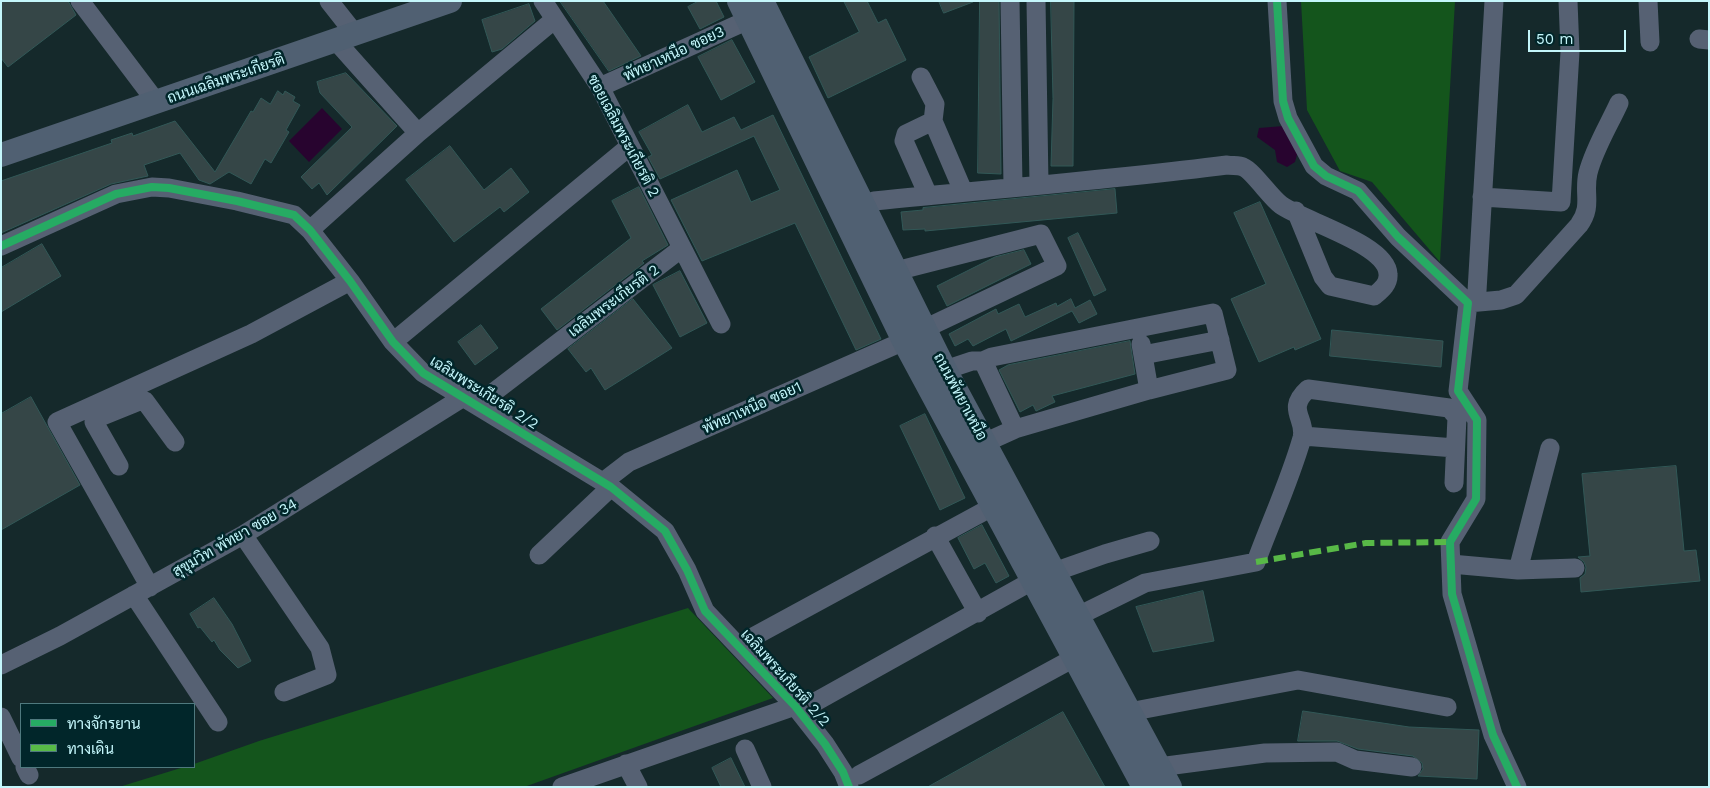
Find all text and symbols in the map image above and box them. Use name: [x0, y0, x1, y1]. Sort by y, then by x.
scale bar: [1530, 20, 1628, 52]
street label: พัทยาเหนือ ซอย3: [621, 23, 727, 85]
text: 50 m: [1536, 30, 1573, 48]
street label: ถนนเฉลิมพระเกียรติ: [165, 50, 287, 108]
street label: ซอยเฉลิมพระเกียรติ 2: [583, 72, 663, 200]
street label: เฉลิมพระเกียรติ 2: [565, 261, 663, 341]
street label: ถนนพัทยาเหนือ: [929, 350, 991, 444]
street label: เฉลิมพระเกียรติ 2/2: [426, 352, 542, 434]
street label: พัทยาเหนือ ซอย1: [700, 378, 804, 438]
street label: สุขุมวิท พัทยา ซอย 34: [170, 495, 300, 581]
street label: เฉลิมพระเกียรติ 2/2: [737, 626, 833, 730]
legend: [20, 703, 195, 768]
text: ทางจักรยาน: [67, 715, 141, 733]
text: ทางเดิน: [67, 740, 114, 758]

